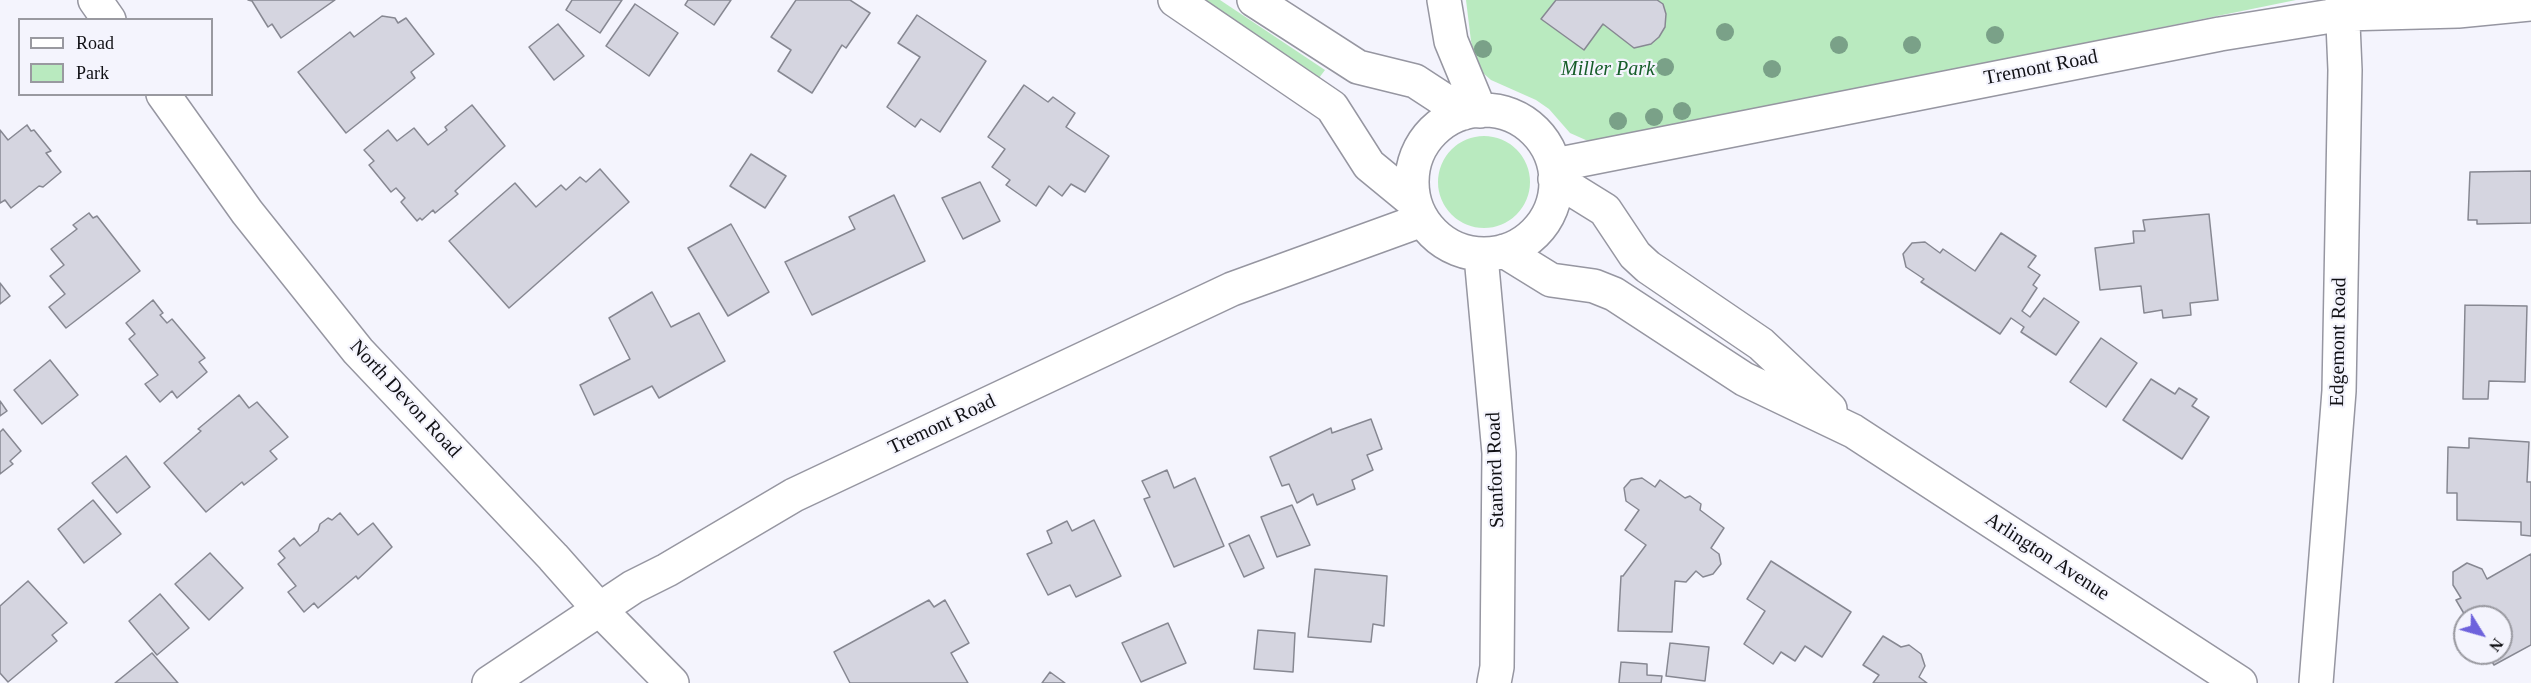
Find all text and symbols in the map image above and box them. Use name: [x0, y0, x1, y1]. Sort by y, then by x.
legend: [18, 18, 213, 96]
text: Road: [76, 33, 114, 53]
street label: Tremont Road: [1982, 45, 2100, 91]
park label: Miller Park: [1561, 58, 1655, 82]
text: Park: [76, 63, 109, 83]
street label: Edgemont Road: [2326, 277, 2352, 407]
street label: North Devon Road: [344, 335, 466, 463]
street label: Tremont Road: [885, 390, 999, 460]
street label: Stanford Road: [1482, 412, 1510, 528]
street label: Arlington Avenue: [1980, 508, 2114, 606]
north arrow: [2453, 605, 2513, 665]
text: N: [2486, 635, 2506, 655]

